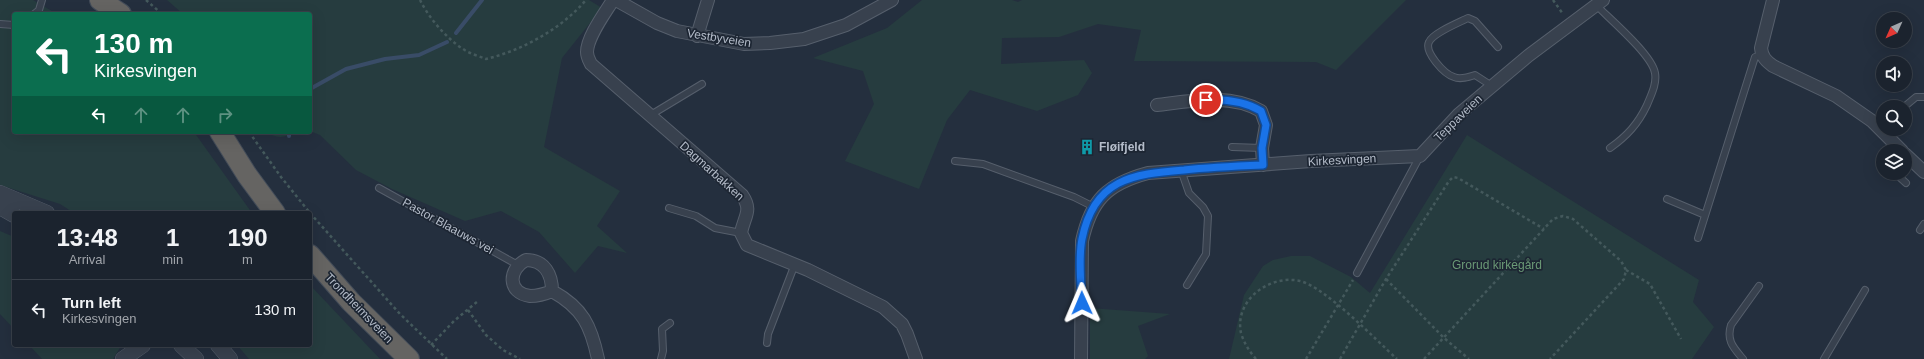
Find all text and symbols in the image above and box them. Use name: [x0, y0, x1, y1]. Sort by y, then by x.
north arrow: [1876, 12, 1912, 48]
map controls: [1876, 12, 1912, 180]
street label: Vestbyveien: [686, 26, 752, 50]
icon: left: [28, 28, 80, 80]
text: 130 m: [94, 28, 173, 59]
button: sound: [1876, 56, 1912, 92]
text: Kirkesvingen: [94, 61, 197, 81]
pin: [1189, 83, 1223, 117]
icon: arrive: [1195, 89, 1217, 111]
street label: Teppaveien: [1431, 92, 1485, 144]
button: search: [1876, 100, 1912, 136]
icon: left: [88, 104, 110, 126]
icon: ahead: [130, 104, 152, 126]
icon: ahead: [172, 104, 194, 126]
icon: right: [214, 104, 236, 126]
building icon: Fløifjeld: [1078, 138, 1096, 156]
street label: Dagmarbakken: [677, 139, 747, 203]
place label: Fløifjeld: [1099, 140, 1145, 154]
button: layers: [1876, 144, 1912, 180]
street label: Kirkesvingen: [1307, 151, 1377, 169]
street label: Pastor Blaauws vei: [400, 195, 496, 257]
text: 13:48: [56, 224, 118, 251]
text: 1: [166, 224, 179, 251]
text: 190: [228, 224, 268, 251]
text: Arrival: [69, 252, 106, 267]
text: min: [162, 252, 183, 267]
text: m: [242, 252, 253, 267]
park label: Grorud kirkegård: [1452, 258, 1542, 272]
street label: Trondheimsveien: [322, 270, 396, 346]
position arrow: [1061, 282, 1103, 324]
text: Turn left: [62, 294, 121, 311]
icon: left: [28, 299, 50, 321]
text: 130 m: [254, 301, 296, 318]
text: Kirkesvingen: [62, 311, 136, 326]

